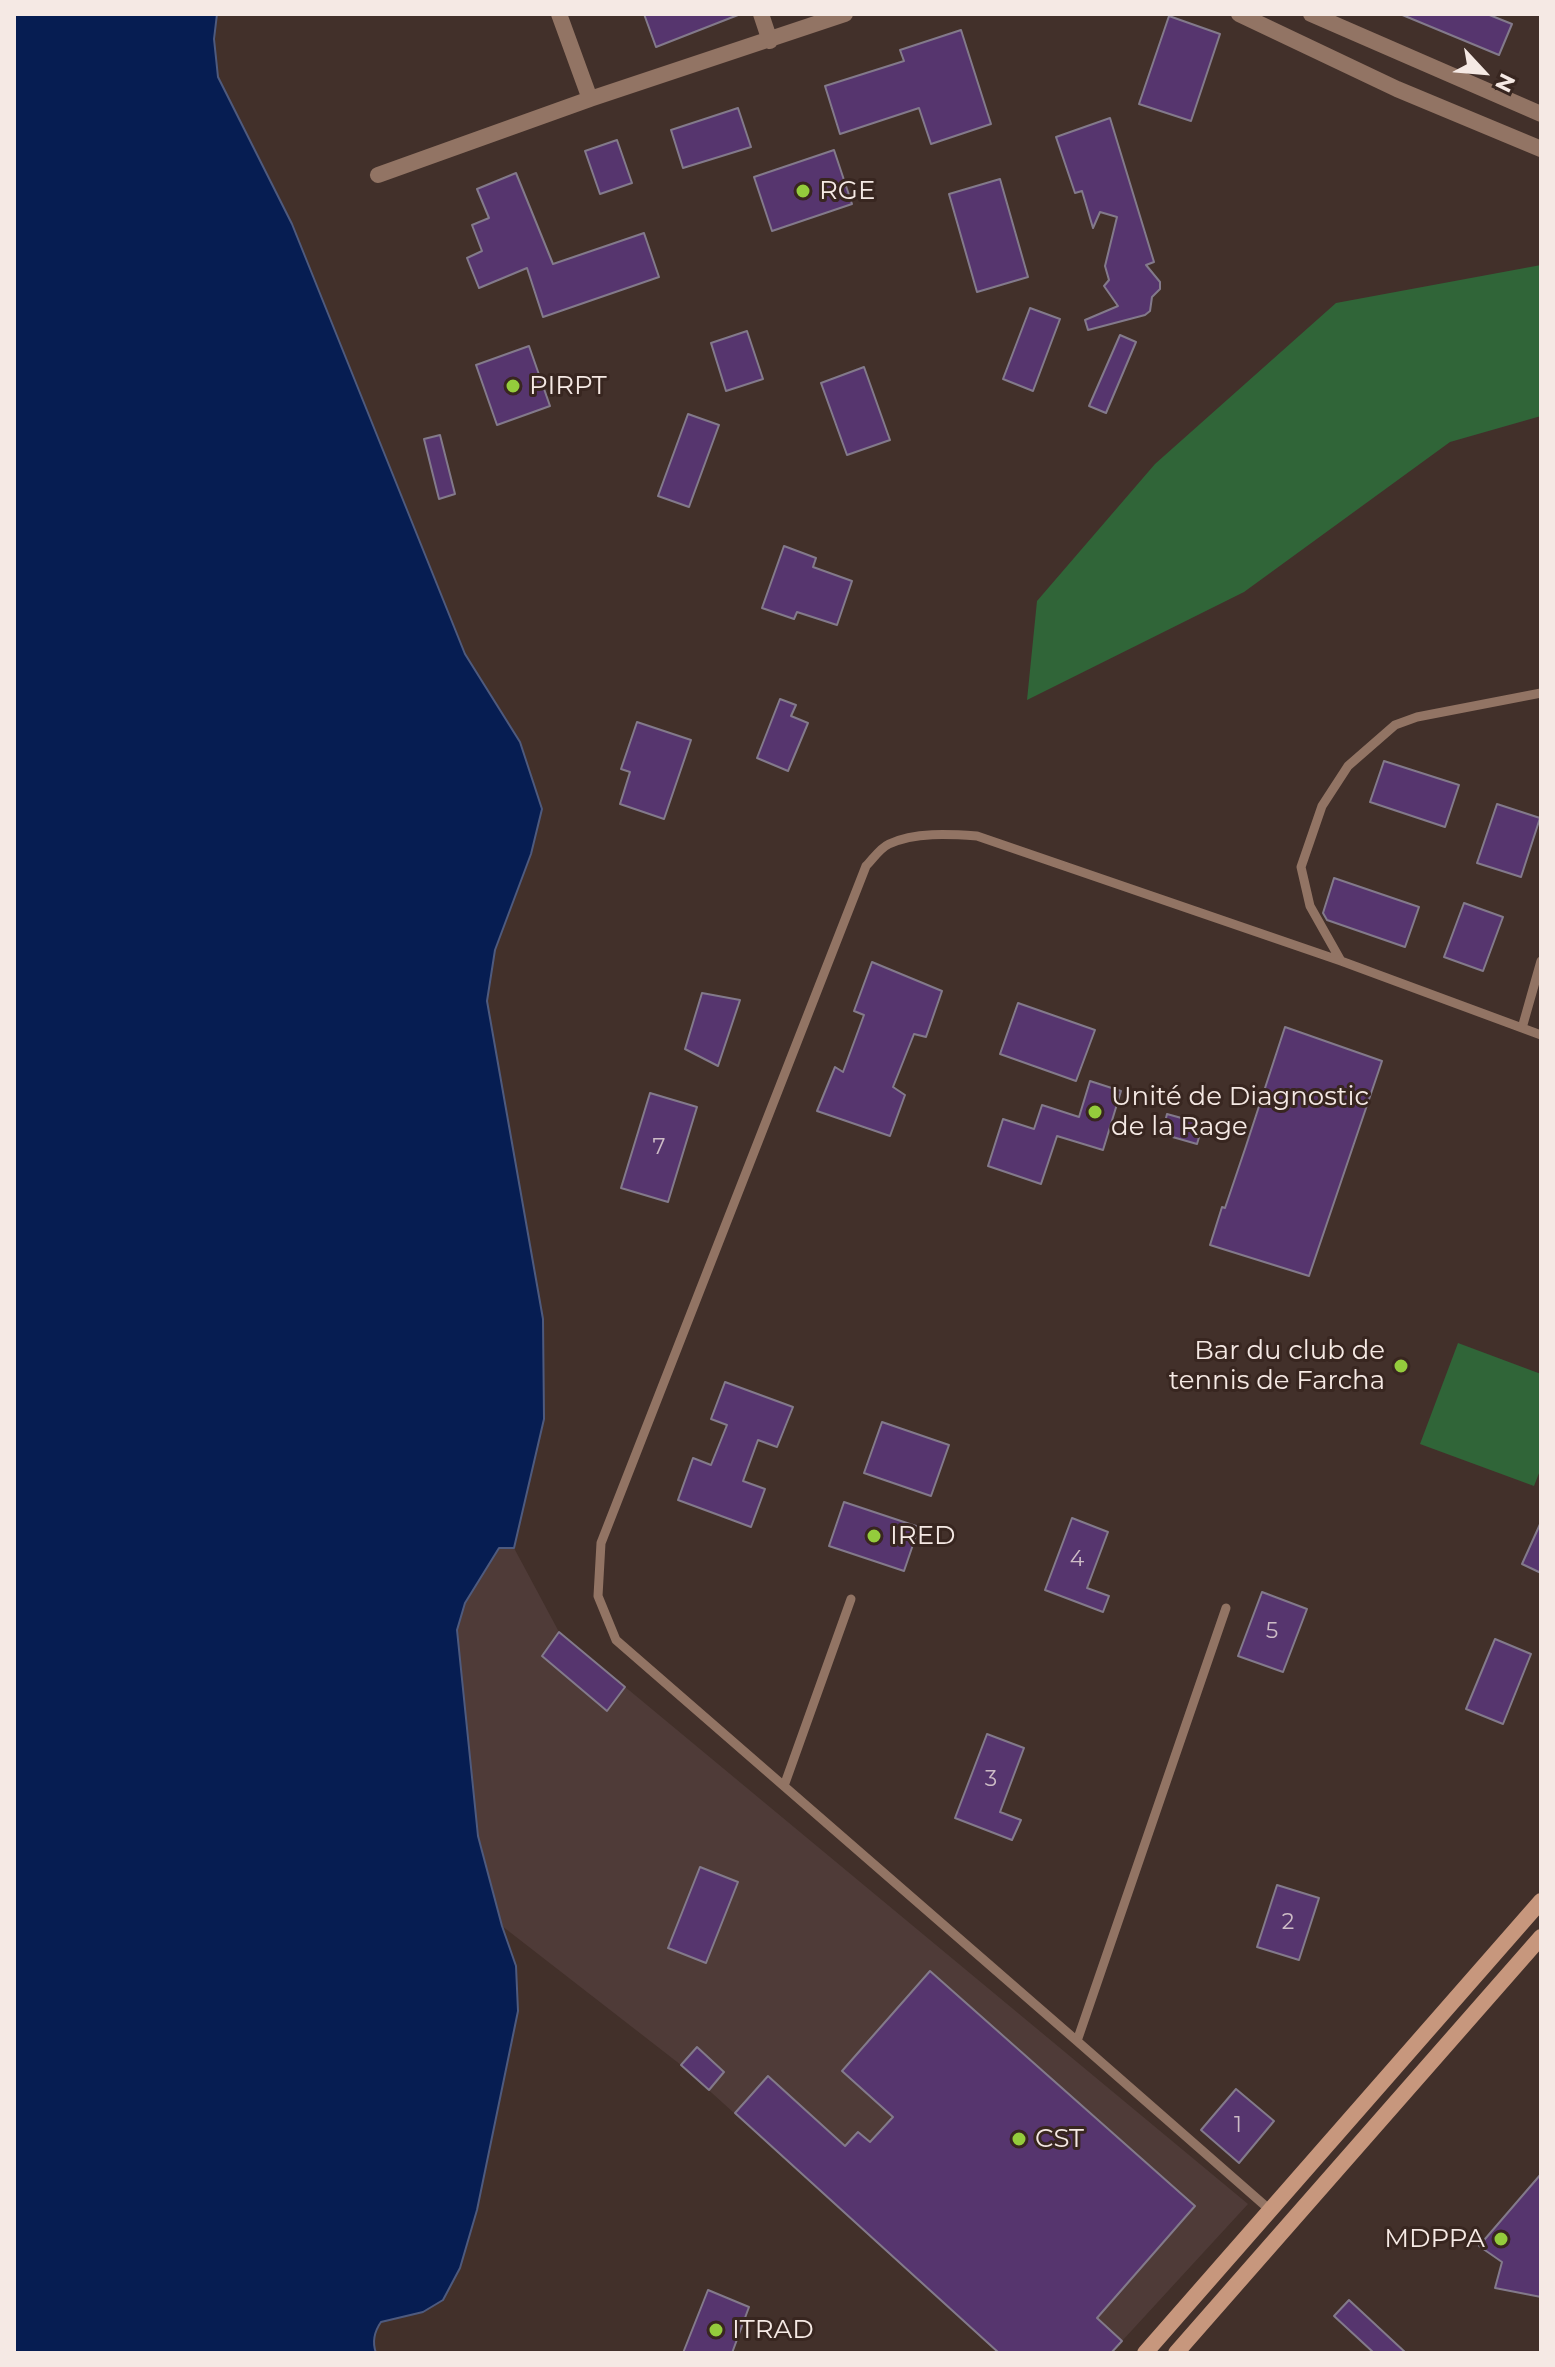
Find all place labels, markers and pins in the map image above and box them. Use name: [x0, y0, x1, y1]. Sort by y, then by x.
place label: RGE: [819, 175, 875, 207]
marker: RGE: [794, 182, 812, 200]
place label: PIRPT: [529, 370, 607, 402]
marker: PIRPT: [504, 377, 522, 395]
place label: Unité de Diagnostic de la Rage: [1111, 1081, 1369, 1142]
marker: Unité de Diagnostic de la Rage: [1086, 1103, 1104, 1121]
place label: Bar du club de tennis de Farcha: [1169, 1335, 1385, 1396]
marker: Bar du club de tennis de Farcha: [1392, 1357, 1410, 1375]
place label: IRED: [890, 1520, 956, 1552]
marker: IRED: [865, 1527, 883, 1545]
place label: CST: [1035, 2123, 1084, 2155]
marker: CST: [1010, 2130, 1028, 2148]
place label: MDPPA: [1384, 2223, 1485, 2255]
marker: MDPPA: [1492, 2230, 1510, 2248]
place label: ITRAD: [732, 2314, 814, 2346]
marker: ITRAD: [707, 2321, 725, 2339]

